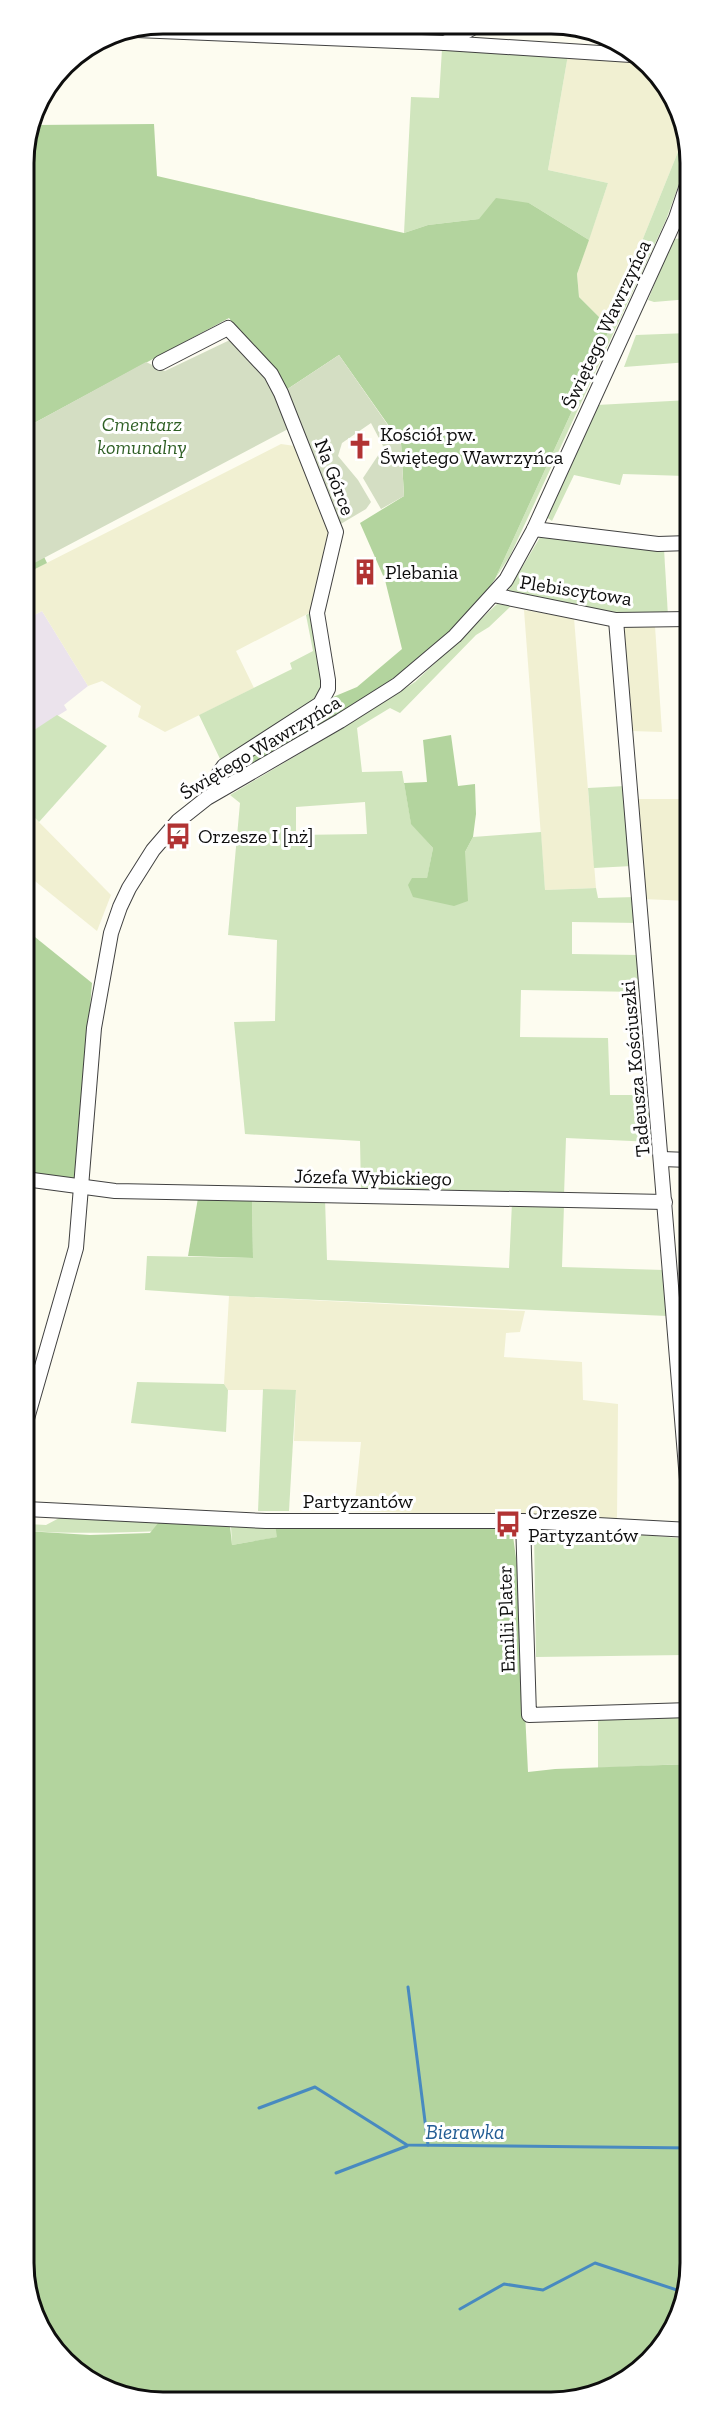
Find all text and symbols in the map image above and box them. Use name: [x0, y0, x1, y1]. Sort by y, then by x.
street label: Świętego Wawrzyńca: [556, 236, 656, 412]
park label: Cmentarz komunalny: [97, 412, 187, 459]
place label: Kościół pw. Świętego Wawrzyńca: [380, 422, 564, 469]
church icon: Kościół pw. Świętego Wawrzyńca: [345, 431, 375, 461]
street label: Na Górce: [310, 436, 360, 518]
building icon: Plebania: [350, 557, 380, 587]
place label: Plebania: [385, 560, 459, 584]
street label: Plebiscytowa: [518, 569, 634, 611]
street label: Świętego Wawrzyńca: [175, 689, 345, 805]
bus stop icon: Orzesze I [nż]: [163, 821, 193, 851]
place label: Orzesze I [nż]: [198, 824, 313, 848]
street label: Tadeusza Kościuszki: [615, 979, 655, 1158]
street label: Józefa Wybickiego: [294, 1164, 452, 1190]
street label: Partyzantów: [303, 1489, 414, 1513]
place label: Orzesze Partyzantów: [528, 1500, 639, 1547]
bus stop icon: Orzesze Partyzantów: [493, 1509, 523, 1539]
street label: Emilii Plater: [492, 1565, 520, 1673]
water label: Bierawka: [425, 2119, 505, 2144]

